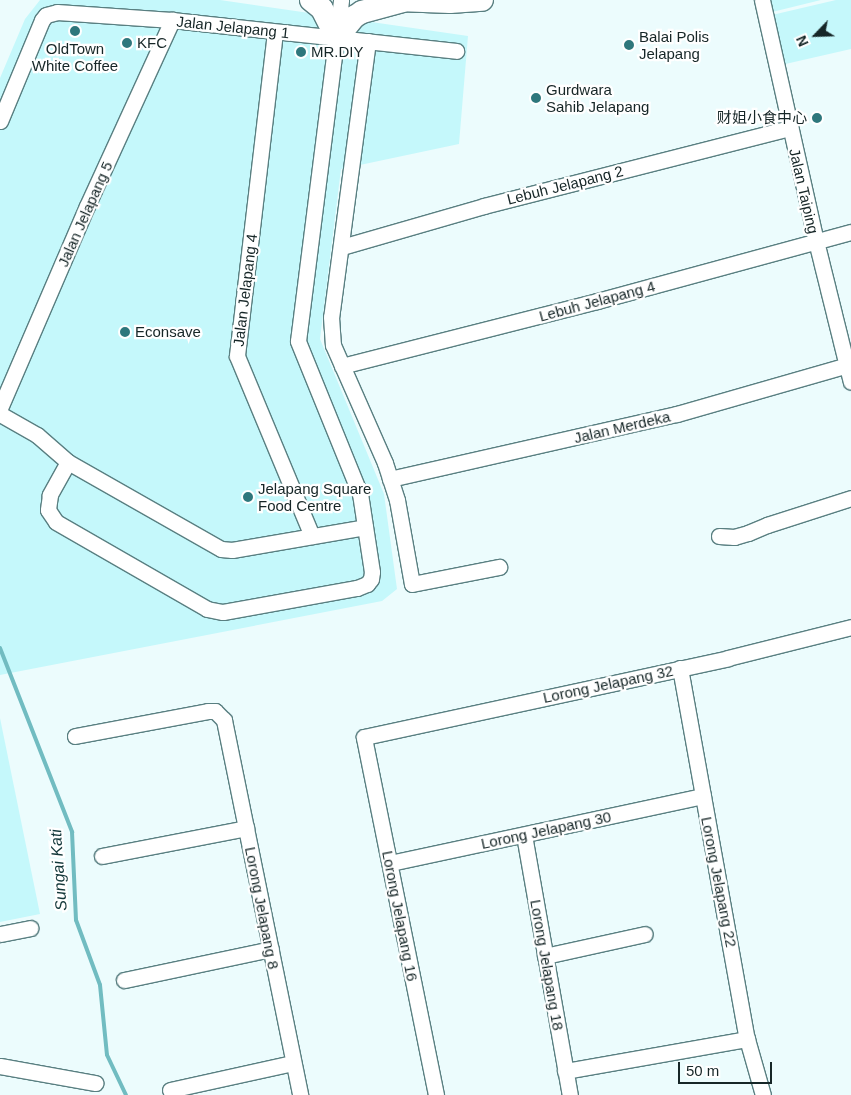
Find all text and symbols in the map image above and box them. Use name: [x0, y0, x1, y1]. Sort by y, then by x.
north arrow: [791, 10, 841, 60]
street label: Jalan Jelapang 1: [176, 12, 290, 42]
marker: OldTown White Coffee: [69, 25, 81, 37]
place label: Balai Polis Jelapang: [639, 27, 709, 62]
text: N: [793, 33, 812, 49]
place label: KFC: [137, 34, 167, 52]
marker: KFC: [121, 37, 133, 49]
place label: OldTown White Coffee: [32, 39, 118, 74]
marker: Balai Polis Jelapang: [623, 39, 635, 51]
place label: MR.DIY: [311, 43, 364, 61]
marker: MR.DIY: [295, 46, 307, 58]
place label: Gurdwara Sahib Jelapang: [546, 80, 649, 115]
marker: Gurdwara Sahib Jelapang: [530, 92, 542, 104]
place label: 财姐小食中心: [717, 109, 807, 127]
marker: 财姐小食中心: [811, 112, 823, 124]
street label: Jalan Taiping: [785, 146, 823, 236]
street label: Jalan Jelapang 5: [54, 159, 116, 269]
street label: Lebuh Jelapang 2: [505, 162, 625, 208]
street label: Jalan Jelapang 4: [229, 233, 261, 347]
street label: Lebuh Jelapang 4: [537, 277, 657, 325]
place label: Econsave: [135, 323, 201, 341]
marker: Econsave: [119, 326, 131, 338]
street label: Jalan Merdeka: [572, 407, 672, 447]
place label: Jelapang Square Food Centre: [258, 479, 371, 514]
marker: Jelapang Square Food Centre: [242, 491, 254, 503]
street label: Lorong Jelapang 32: [541, 661, 675, 707]
street label: Lorong Jelapang 30: [479, 807, 613, 853]
street label: Lorong Jelapang 22: [698, 815, 740, 949]
water label: Sungai Kati: [47, 829, 71, 911]
street label: Lorong Jelapang 8: [241, 845, 283, 971]
street label: Lorong Jelapang 16: [379, 849, 421, 983]
street label: Lorong Jelapang 18: [527, 898, 567, 1032]
scale bar: [681, 1052, 775, 1084]
text: 50 m: [686, 1062, 719, 1079]

